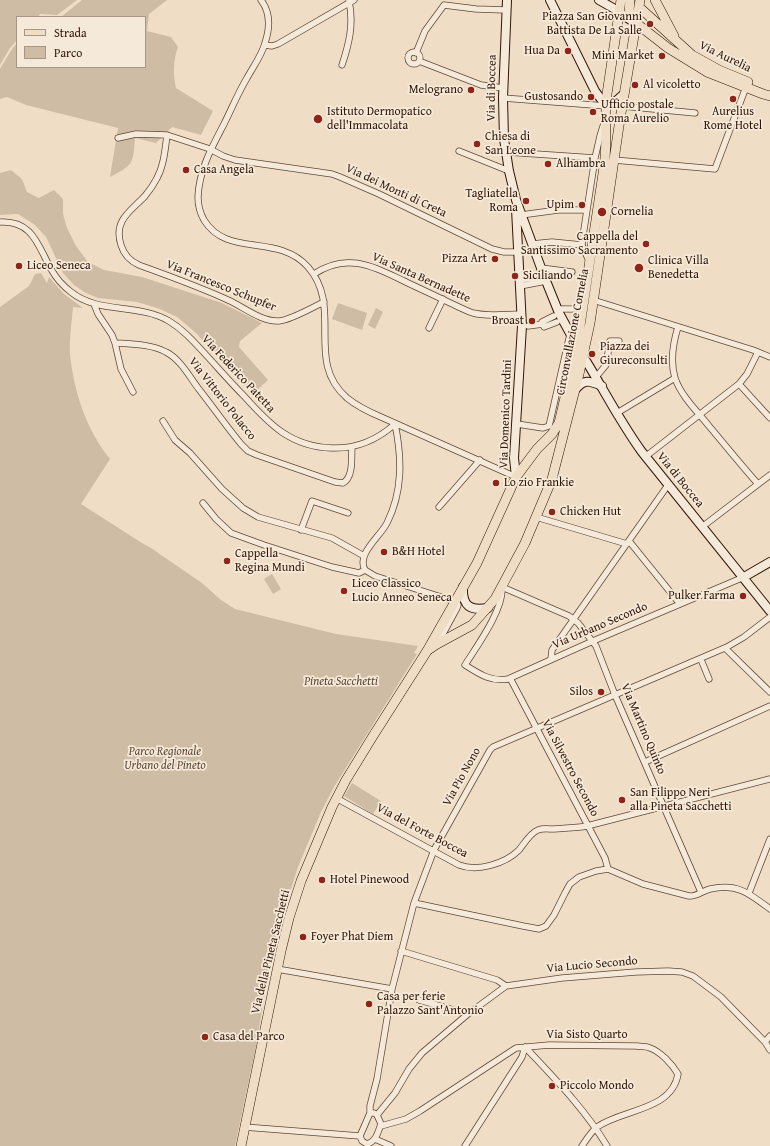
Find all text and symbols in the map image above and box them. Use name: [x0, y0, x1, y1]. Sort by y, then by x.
place label: Piazza San Giovanni Battista De La Salle: [542, 10, 642, 38]
legend: [16, 16, 146, 68]
marker: Piazza San Giovanni Battista De La Salle: [645, 19, 655, 29]
text: Strada: [54, 24, 87, 41]
street label: Via Aurelia: [697, 38, 753, 76]
text: Parco: [54, 44, 82, 61]
place label: Hua Da: [524, 44, 560, 58]
marker: Hua Da: [563, 46, 573, 56]
place label: Mini Market: [592, 49, 654, 63]
marker: Mini Market: [657, 51, 667, 61]
street label: Via di Boccea: [484, 54, 500, 122]
place label: Al vicoletto: [643, 78, 701, 92]
marker: Al vicoletto: [630, 80, 640, 90]
place label: Melograno: [409, 83, 463, 97]
marker: Melograno: [466, 85, 476, 95]
place label: Gustosando: [525, 90, 583, 104]
marker: Gustosando: [586, 92, 596, 102]
marker: Aurelius Rome Hotel: [728, 94, 738, 104]
place label: Ufficio postale Roma Aurelio: [601, 98, 674, 126]
place label: Istituto Dermopatico dell'Immacolata: [327, 105, 432, 133]
place label: Aurelius Rome Hotel: [704, 105, 762, 133]
marker: Ufficio postale Roma Aurelio: [588, 107, 598, 117]
marker: Istituto Dermopatico dell'Immacolata: [312, 113, 324, 125]
place label: Chiesa di San Leone: [485, 130, 536, 158]
marker: Chiesa di San Leone: [472, 139, 482, 149]
place label: Alhambra: [556, 157, 606, 171]
marker: Alhambra: [543, 159, 553, 169]
street label: Via dei Monti di Creta: [343, 161, 449, 221]
place label: Casa Angela: [194, 163, 254, 177]
marker: Casa Angela: [181, 165, 191, 175]
place label: Tagliatella Roma: [465, 187, 518, 215]
marker: Tagliatella Roma: [521, 196, 531, 206]
place label: Upim: [546, 198, 574, 212]
marker: Upim: [577, 200, 587, 210]
place label: Cornelia: [611, 205, 653, 219]
marker: Cornelia: [596, 206, 608, 218]
place label: Cappella del Santissimo Sacramento: [521, 230, 638, 258]
marker: Cappella del Santissimo Sacramento: [641, 239, 651, 249]
street label: Via Santa Bernadette: [370, 250, 472, 306]
place label: Pizza Art: [442, 252, 487, 266]
marker: Pizza Art: [490, 254, 500, 264]
place label: Clinica Villa Benedetta: [648, 254, 709, 282]
street label: Via Francesco Schupfer: [164, 257, 278, 315]
place label: Liceo Seneca: [27, 259, 91, 273]
marker: Liceo Seneca: [14, 261, 24, 271]
marker: Clinica Villa Benedetta: [633, 262, 645, 274]
street label: Circonvallazione Cornelia: [554, 267, 592, 397]
place label: Siciliando: [523, 269, 573, 283]
marker: Siciliando: [510, 271, 520, 281]
place label: Broast: [492, 314, 524, 328]
marker: Broast: [527, 316, 537, 326]
street label: Via Federico Patetta: [198, 332, 278, 416]
place label: Piazza dei Giureconsulti: [600, 340, 668, 368]
marker: Piazza dei Giureconsulti: [587, 349, 597, 359]
street label: Via Vittorio Polacco: [185, 355, 259, 443]
street label: Via Domenico Tardini: [497, 359, 515, 469]
street label: Via di Boccea: [653, 450, 707, 510]
place label: Lo zio Frankie: [504, 476, 574, 490]
marker: Lo zio Frankie: [491, 478, 501, 488]
place label: Chicken Hut: [560, 505, 621, 519]
marker: Chicken Hut: [547, 507, 557, 517]
place label: B&H Hotel: [392, 545, 445, 559]
place label: Cappella Regina Mundi: [235, 547, 305, 575]
marker: B&H Hotel: [379, 547, 389, 557]
marker: Cappella Regina Mundi: [222, 556, 232, 566]
place label: Liceo Classico Lucio Anneo Seneca: [352, 577, 452, 605]
marker: Liceo Classico Lucio Anneo Seneca: [339, 586, 349, 596]
place label: Pulker Farma: [668, 589, 735, 603]
marker: Pulker Farma: [738, 591, 748, 601]
street label: Via Urbano Secondo: [550, 599, 650, 653]
park label: Pineta Sacchetti: [304, 675, 378, 689]
street label: Via Martino Quinto: [617, 681, 669, 777]
place label: Silos: [570, 685, 593, 699]
marker: Silos: [596, 687, 606, 697]
street label: Via Silvestro Secondo: [538, 717, 602, 819]
park label: Parco Regionale Urbano del Pineto: [124, 745, 206, 773]
street label: Via Pio Nono: [440, 745, 484, 809]
place label: San Filippo Neri alla Pineta Sacchetti: [630, 786, 732, 814]
marker: San Filippo Neri alla Pineta Sacchetti: [617, 795, 627, 805]
street label: Via del Forte Boccea: [374, 801, 470, 861]
place label: Hotel Pinewood: [330, 873, 409, 887]
marker: Hotel Pinewood: [317, 875, 327, 885]
street label: Via della Pineta Sacchetti: [249, 888, 293, 1016]
place label: Foyer Phat Diem: [311, 930, 393, 944]
marker: Foyer Phat Diem: [298, 932, 308, 942]
street label: Via Lucio Secondo: [546, 954, 638, 976]
place label: Casa per ferie Palazzo Sant'Antonio: [377, 990, 484, 1018]
marker: Casa per ferie Palazzo Sant'Antonio: [364, 999, 374, 1009]
street label: Via Sisto Quarto: [546, 1028, 628, 1042]
place label: Casa del Parco: [213, 1030, 285, 1044]
marker: Casa del Parco: [200, 1032, 210, 1042]
place label: Piccolo Mondo: [560, 1079, 634, 1093]
marker: Piccolo Mondo: [547, 1081, 557, 1091]

